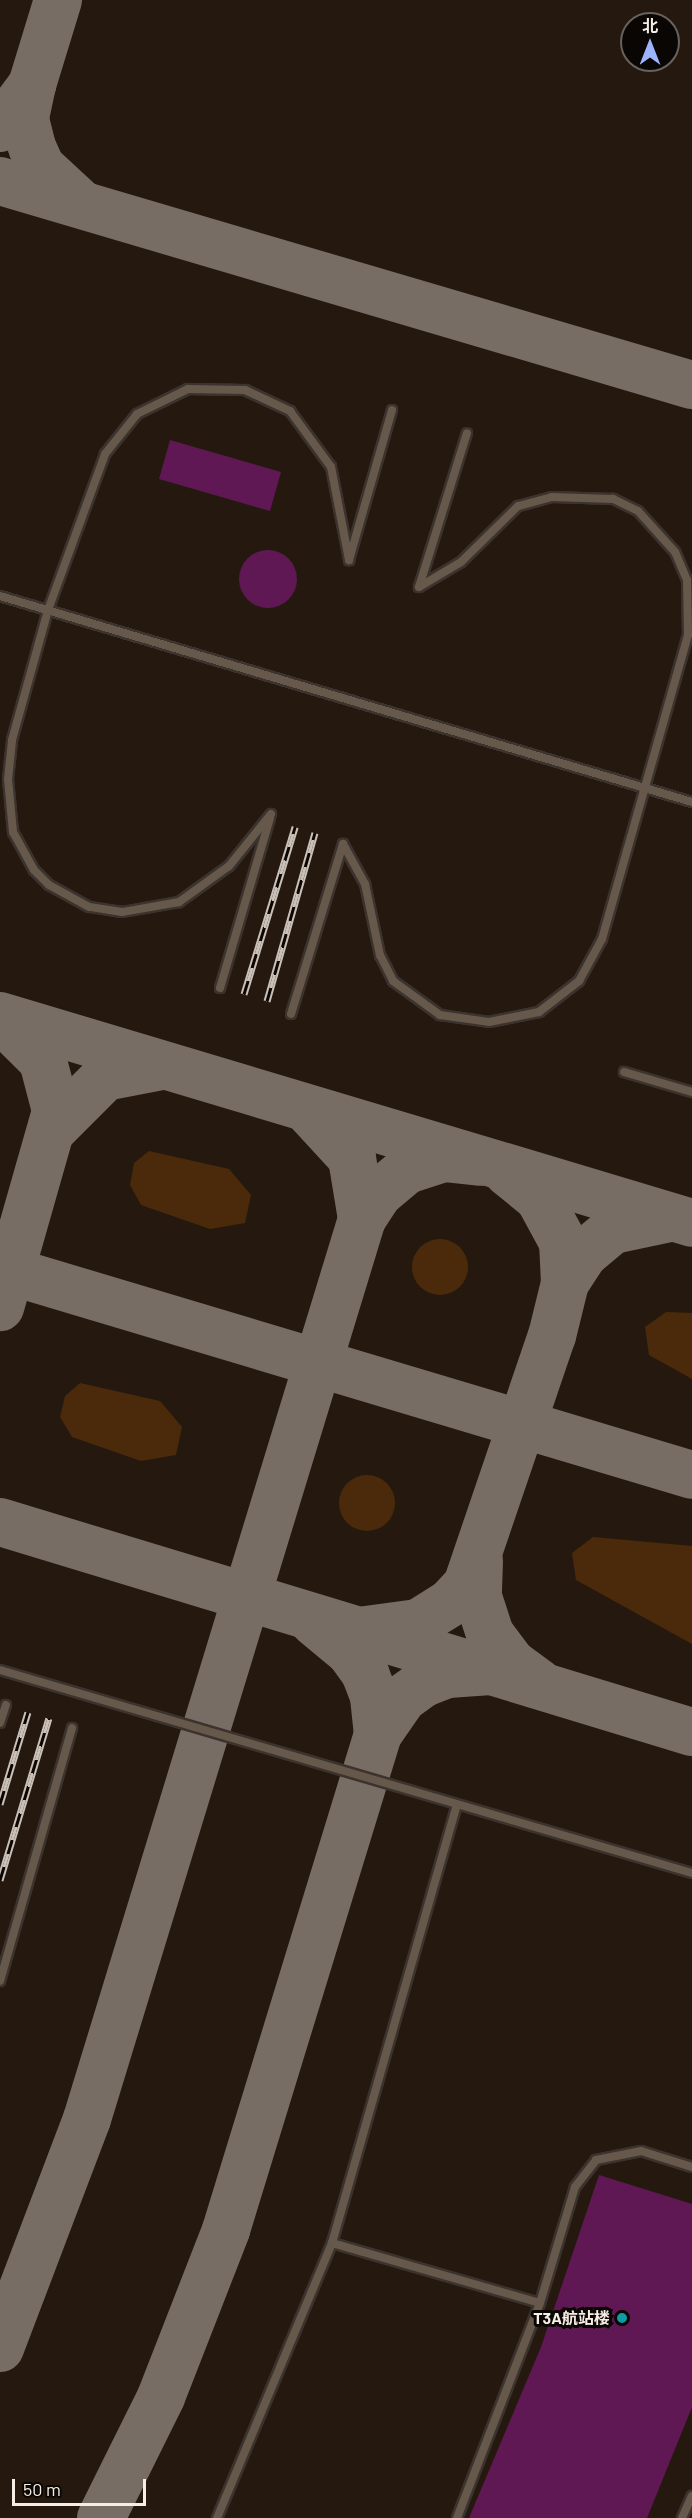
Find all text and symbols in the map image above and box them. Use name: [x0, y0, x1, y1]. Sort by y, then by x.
north arrow: [620, 12, 680, 72]
text: 北: [642, 16, 658, 35]
place label: T3A航站楼: [533, 2308, 610, 2328]
marker: T3A航站楼: [615, 2311, 629, 2325]
scale bar: [15, 2467, 148, 2505]
text: 50 m: [23, 2478, 61, 2500]

